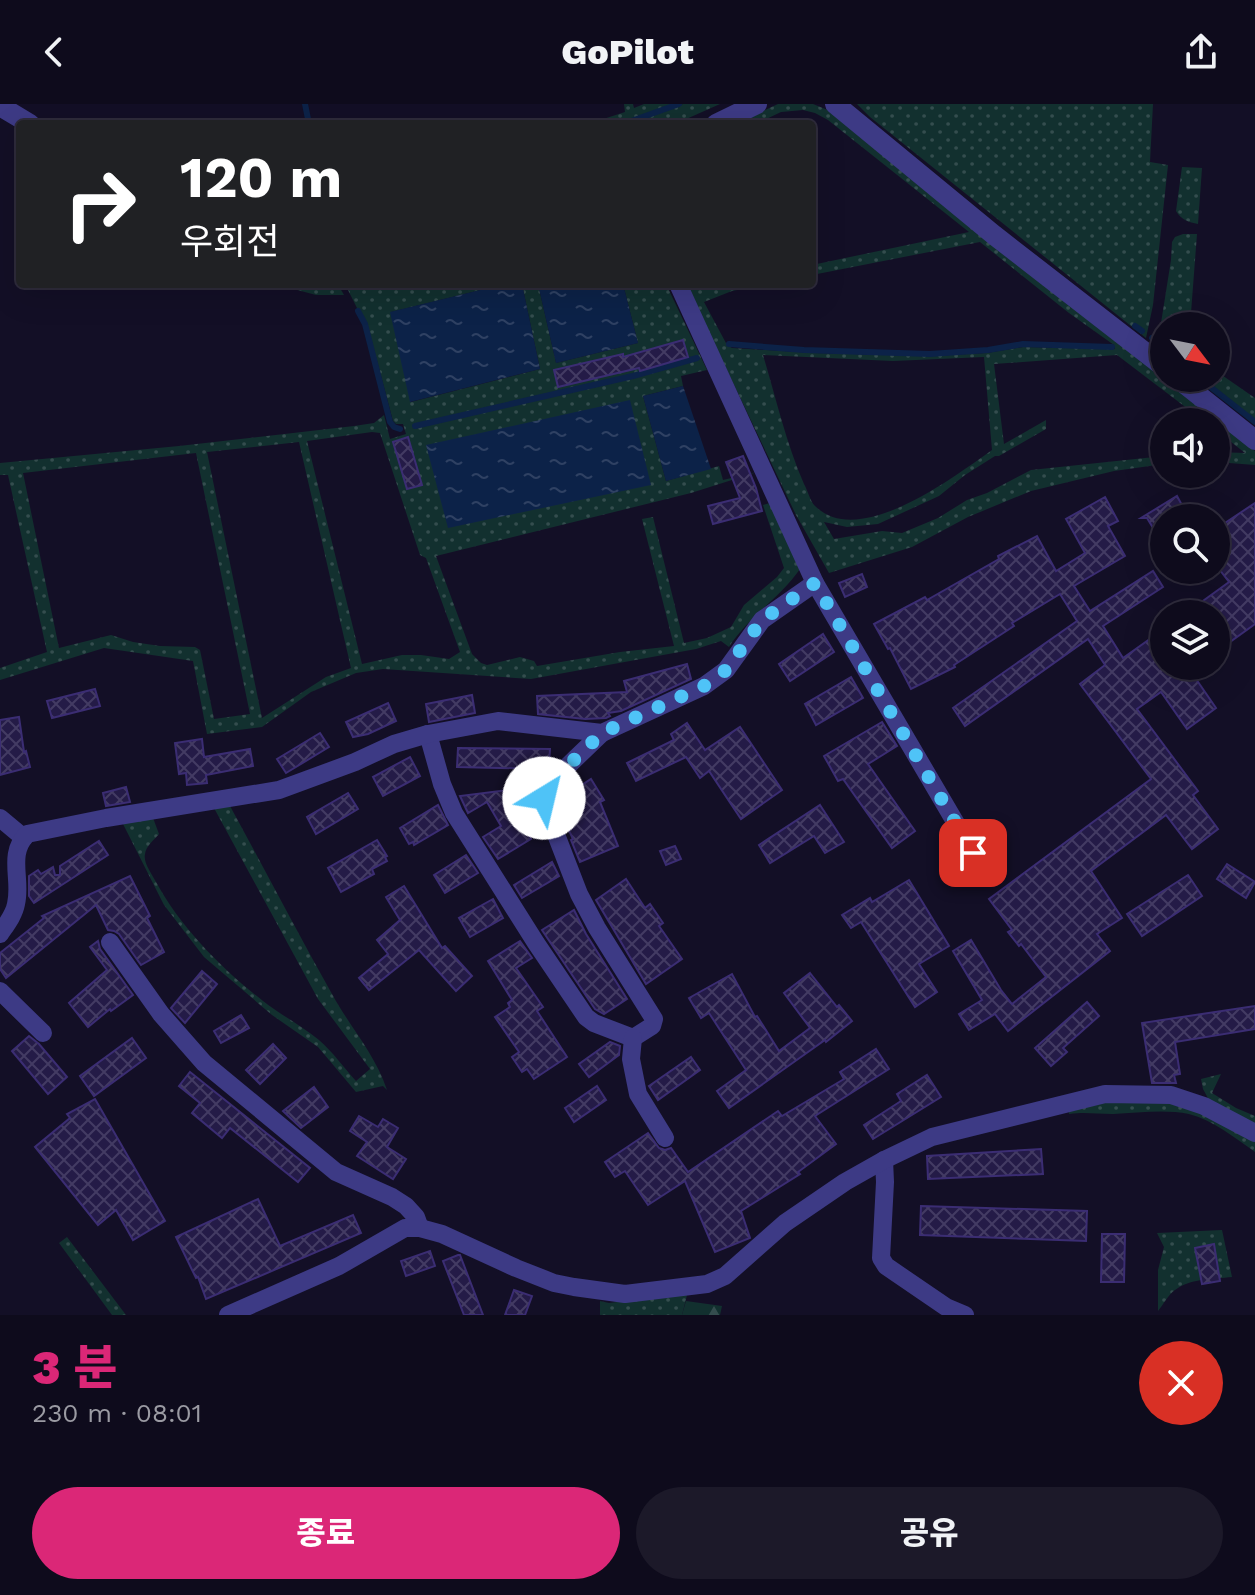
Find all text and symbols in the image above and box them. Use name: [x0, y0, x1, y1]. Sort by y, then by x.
icon: back: [32, 30, 76, 74]
icon: share: [1179, 30, 1223, 74]
text: GoPilot: [561, 31, 694, 73]
text: 120 m: [180, 145, 342, 211]
icon: right: [48, 152, 152, 256]
text: 우회전: [180, 221, 279, 263]
north arrow: [1150, 312, 1230, 392]
map controls: [1150, 312, 1230, 680]
button: sound: [1150, 408, 1230, 488]
button: search: [1150, 504, 1230, 584]
button: layers: [1150, 600, 1230, 680]
position arrow: [502, 756, 586, 840]
pin: [939, 819, 1007, 887]
icon: arrive: [951, 831, 995, 875]
text: 3 분: [32, 1339, 118, 1396]
button: close: [1139, 1341, 1223, 1425]
text: 230 m · 08:01: [32, 1398, 202, 1428]
button: 종료: [32, 1487, 620, 1579]
button: 공유: [636, 1487, 1223, 1579]

